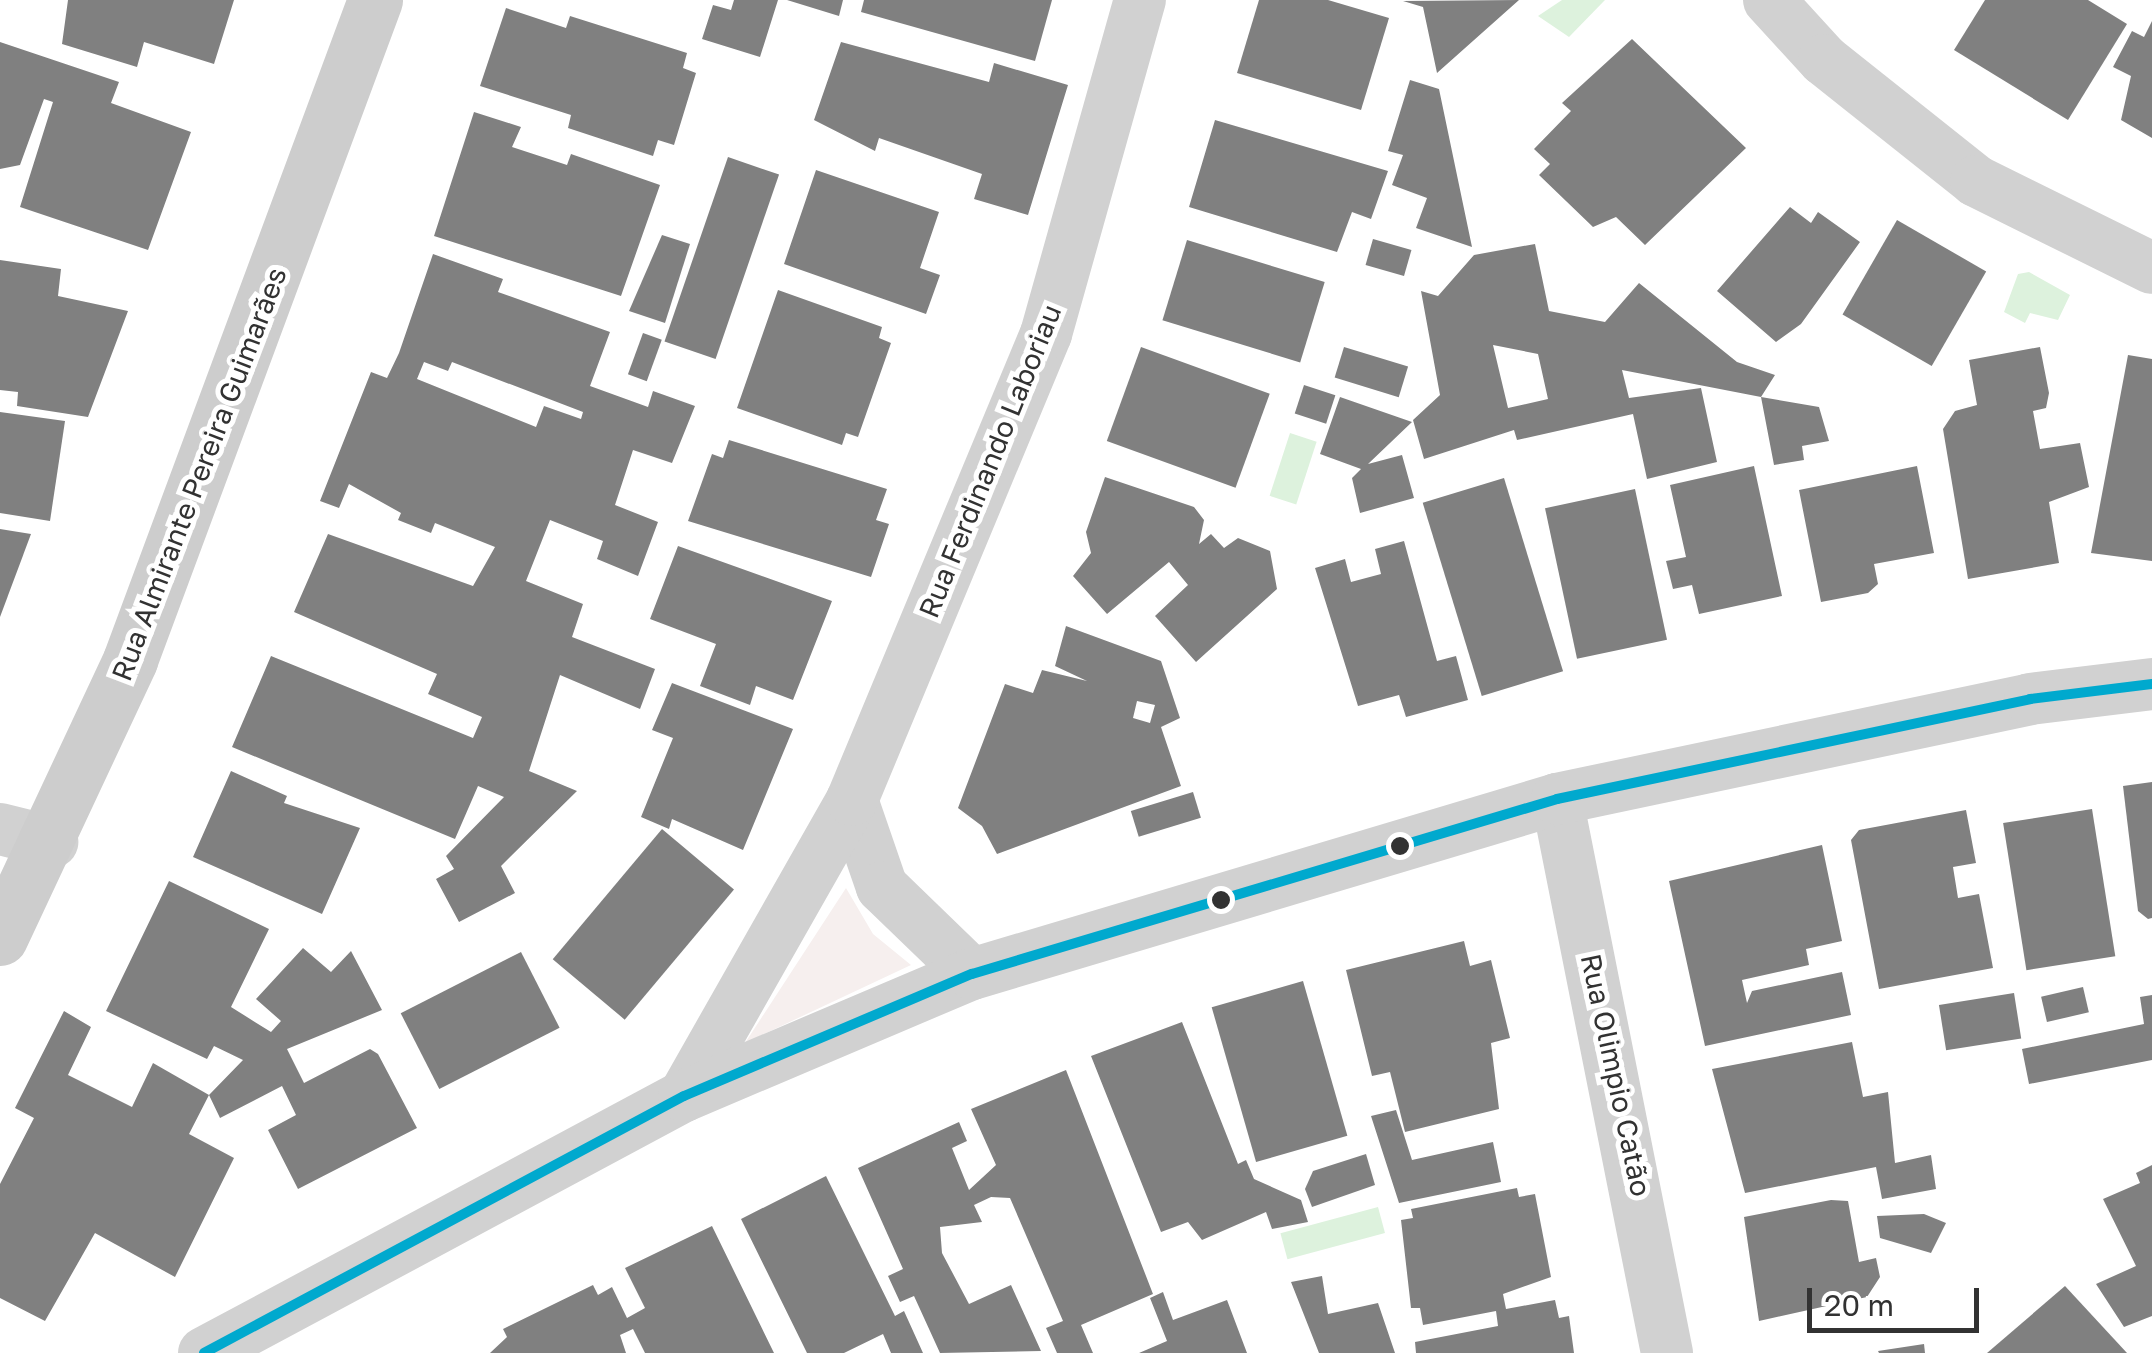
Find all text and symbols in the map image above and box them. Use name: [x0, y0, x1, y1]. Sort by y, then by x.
street label: Rua Almirante Pereira Guimarães: [104, 263, 294, 685]
street label: Rua Ferdinando Laboriau: [912, 300, 1068, 622]
unlabelled marker: [1390, 836, 1410, 856]
unlabelled marker: [1211, 890, 1231, 910]
street label: Rua Olimpio Catão: [1574, 951, 1658, 1199]
scale bar: [1812, 1268, 1984, 1330]
text: 20 m: [1824, 1287, 1894, 1323]

